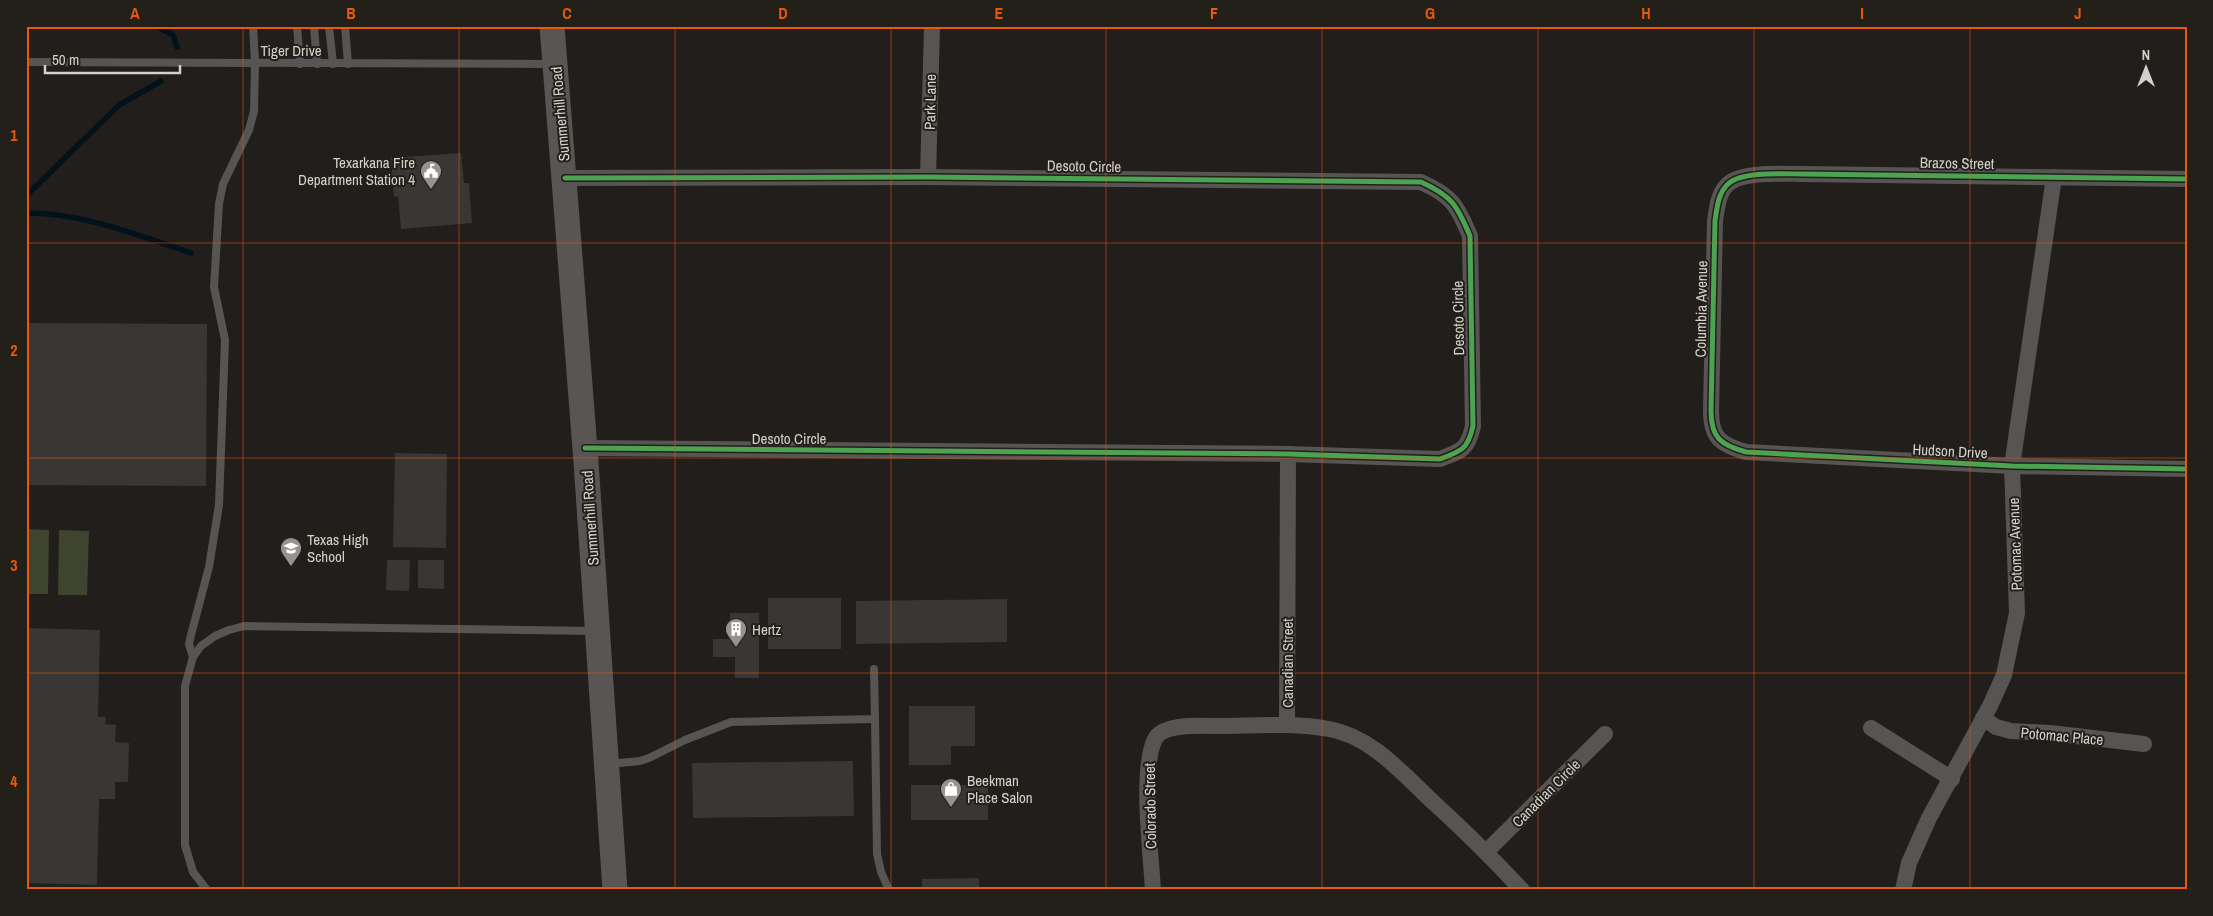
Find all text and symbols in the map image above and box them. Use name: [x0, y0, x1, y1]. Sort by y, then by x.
text: A: [130, 2, 140, 24]
text: B: [346, 2, 356, 24]
text: C: [562, 2, 572, 24]
text: D: [778, 2, 788, 24]
text: E: [995, 2, 1004, 24]
text: F: [1210, 2, 1218, 24]
text: G: [1425, 2, 1435, 24]
text: H: [1641, 2, 1651, 24]
text: I: [1860, 2, 1864, 24]
text: J: [2074, 2, 2082, 24]
street label: Tiger Drive: [260, 40, 322, 61]
scale bar: [45, 42, 180, 74]
north arrow: [2120, 42, 2170, 92]
text: N: [2142, 46, 2150, 64]
text: 50 m: [52, 49, 79, 70]
street label: Summerhill Road: [545, 66, 575, 162]
street label: Park Lane: [919, 74, 941, 130]
text: 1: [10, 124, 18, 146]
place label: Texarkana Fire Department Station 4: [298, 152, 415, 190]
street label: Brazos Street: [1920, 152, 1995, 174]
street label: Desoto Circle: [1047, 155, 1122, 177]
public building icon: Texarkana Fire Department Station 4: [419, 159, 443, 190]
street label: Columbia Avenue: [1690, 260, 1712, 358]
street label: Desoto Circle: [1447, 280, 1469, 355]
text: 2: [10, 339, 18, 361]
street label: Desoto Circle: [752, 428, 826, 449]
street label: Hudson Drive: [1912, 439, 1988, 463]
street label: Summerhill Road: [576, 470, 604, 566]
street label: Potomac Avenue: [2003, 497, 2027, 591]
place label: Texas High School: [307, 529, 369, 567]
school or university icon: Texas High School: [279, 536, 303, 567]
text: 3: [10, 554, 18, 576]
building icon: Hertz: [724, 617, 748, 648]
street label: Canadian Street: [1277, 618, 1298, 708]
place label: Hertz: [752, 619, 781, 640]
street label: Potomac Place: [2020, 722, 2104, 750]
street label: Canadian Circle: [1507, 754, 1585, 832]
street label: Colorado Street: [1139, 762, 1161, 849]
text: 4: [10, 770, 18, 792]
place label: Beekman Place Salon: [967, 770, 1033, 808]
shop icon: Beekman Place Salon: [939, 777, 963, 808]

